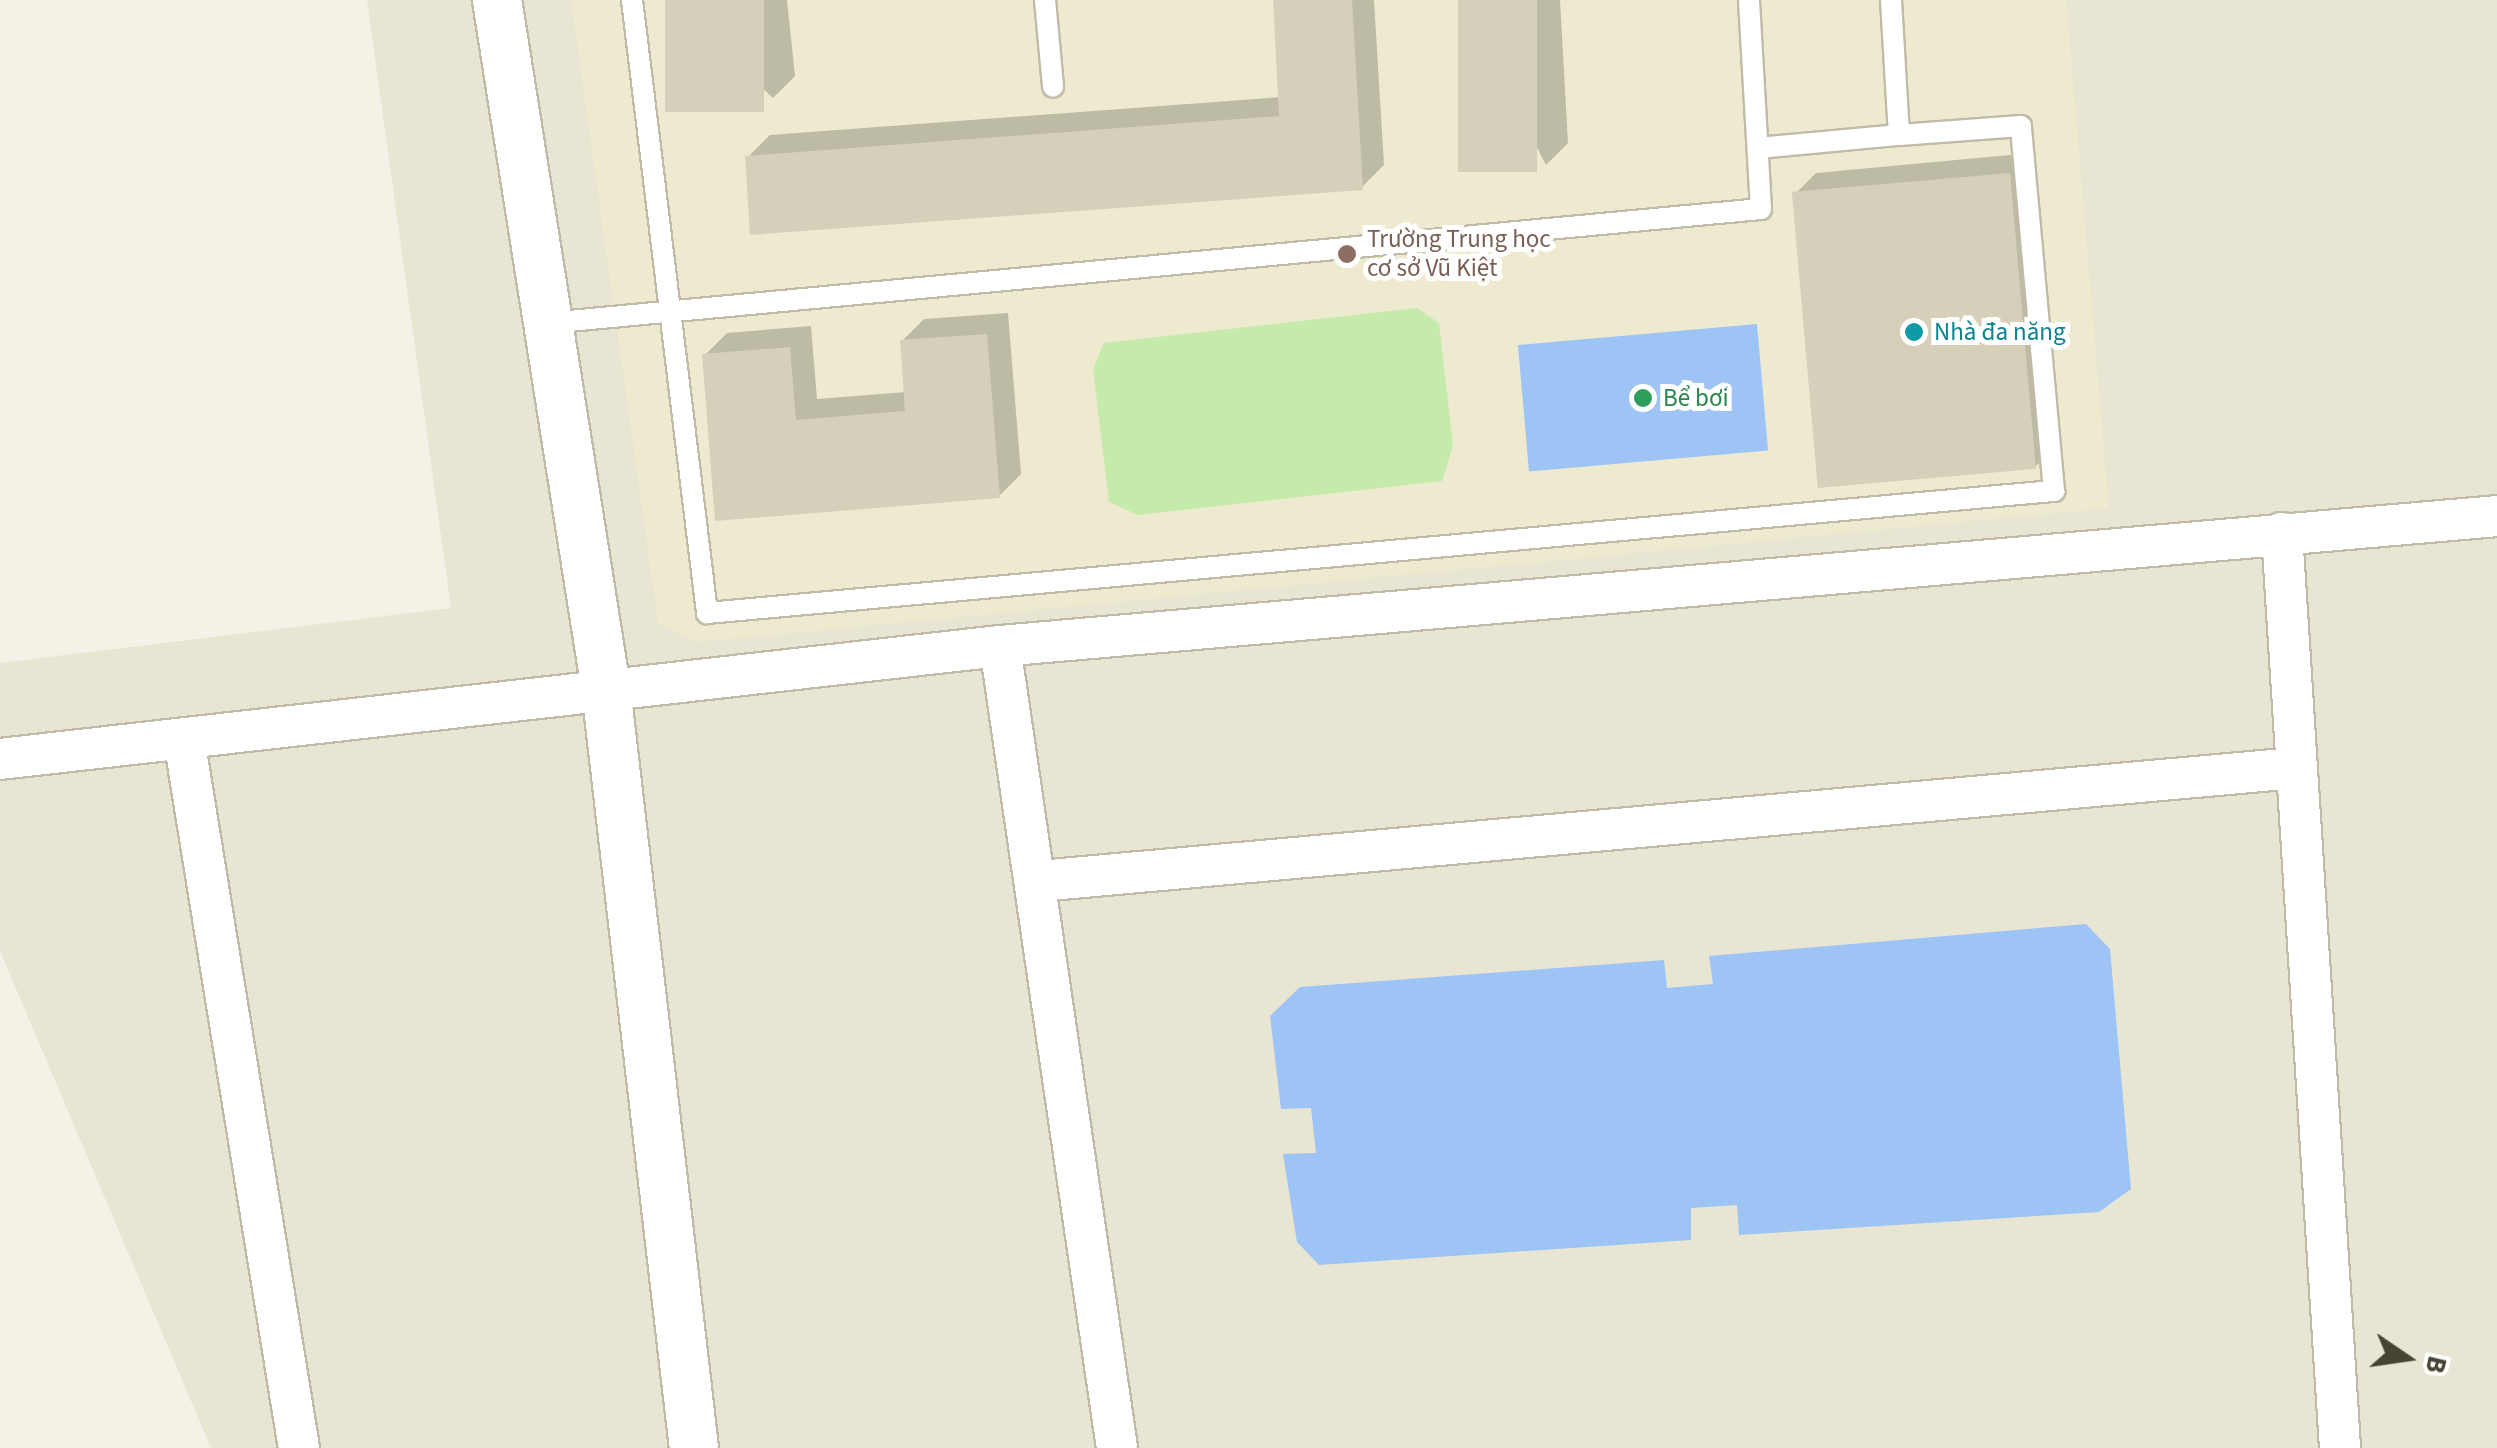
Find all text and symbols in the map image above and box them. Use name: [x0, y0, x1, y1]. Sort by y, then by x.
place label: Trường Trung học cơ sở Vũ Kiệt: [1367, 225, 1551, 284]
marker: Trường Trung học cơ sở Vũ Kiệt: [1336, 243, 1358, 265]
place label: Nhà đa năng: [1934, 317, 2066, 347]
marker: Nhà đa năng: [1903, 321, 1925, 343]
place label: Bể bơi: [1663, 383, 1729, 413]
marker: Bể bơi: [1632, 387, 1654, 409]
north arrow: [2357, 1308, 2457, 1408]
text: B: [2415, 1352, 2458, 1377]

